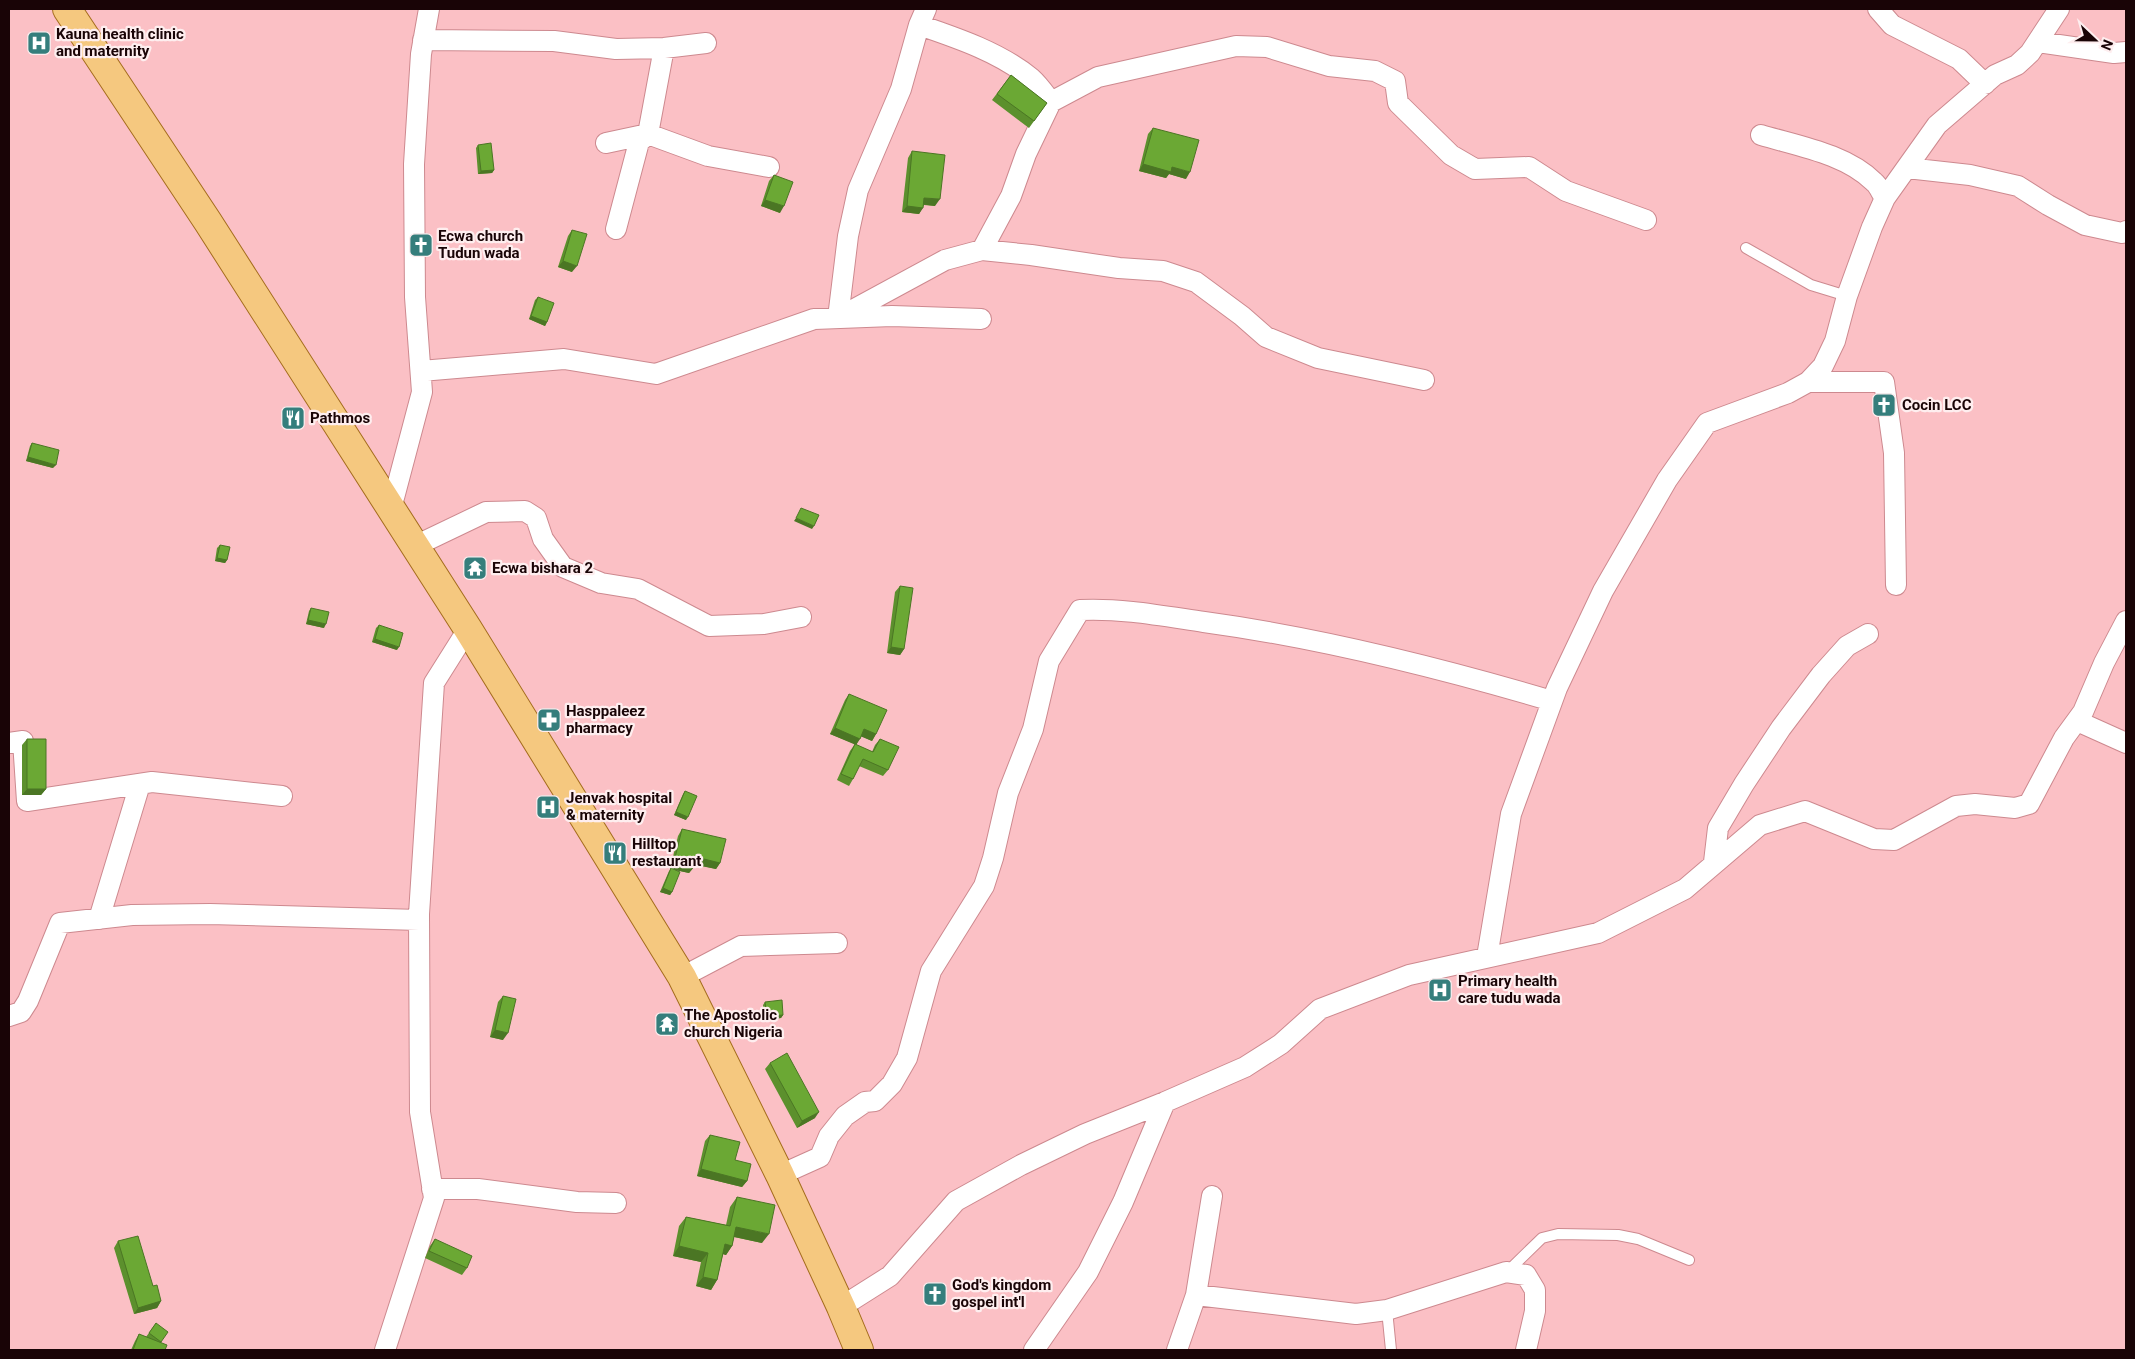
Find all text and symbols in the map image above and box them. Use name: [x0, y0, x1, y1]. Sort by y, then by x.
north arrow: [2070, 15, 2120, 65]
place label: Kauna health clinic and maternity: [56, 25, 184, 60]
hospital icon: Kauna health clinic and maternity: [26, 30, 52, 56]
text: N: [2098, 37, 2116, 52]
place label: Ecwa church Tudun wada: [438, 227, 523, 262]
church icon: Ecwa church Tudun wada: [408, 232, 434, 258]
church icon: Cocin LCC: [1871, 392, 1897, 418]
place label: Cocin LCC: [1902, 396, 1972, 414]
restaurant icon: Pathmos: [280, 405, 306, 431]
place label: Pathmos: [310, 409, 371, 427]
temple icon: Ecwa bishara 2: [462, 555, 488, 581]
place label: Ecwa bishara 2: [492, 559, 593, 577]
place label: Hasppaleez pharmacy: [566, 702, 645, 737]
pharmacy icon: Hasppaleez pharmacy: [536, 707, 562, 733]
place label: Jenvak hospital & maternity: [566, 789, 672, 824]
hospital icon: Jenvak hospital & maternity: [535, 794, 561, 820]
place label: Hilltop restaurant: [632, 835, 701, 870]
restaurant icon: Hilltop restaurant: [602, 840, 628, 866]
place label: Primary health care tudu wada: [1458, 972, 1561, 1007]
hospital icon: Primary health care tudu wada: [1427, 977, 1453, 1003]
place label: The Apostolic church Nigeria: [684, 1006, 783, 1041]
temple icon: The Apostolic church Nigeria: [654, 1011, 680, 1037]
place label: God's kingdom gospel int'l: [952, 1276, 1051, 1311]
church icon: God's kingdom gospel int'l: [922, 1281, 948, 1307]

